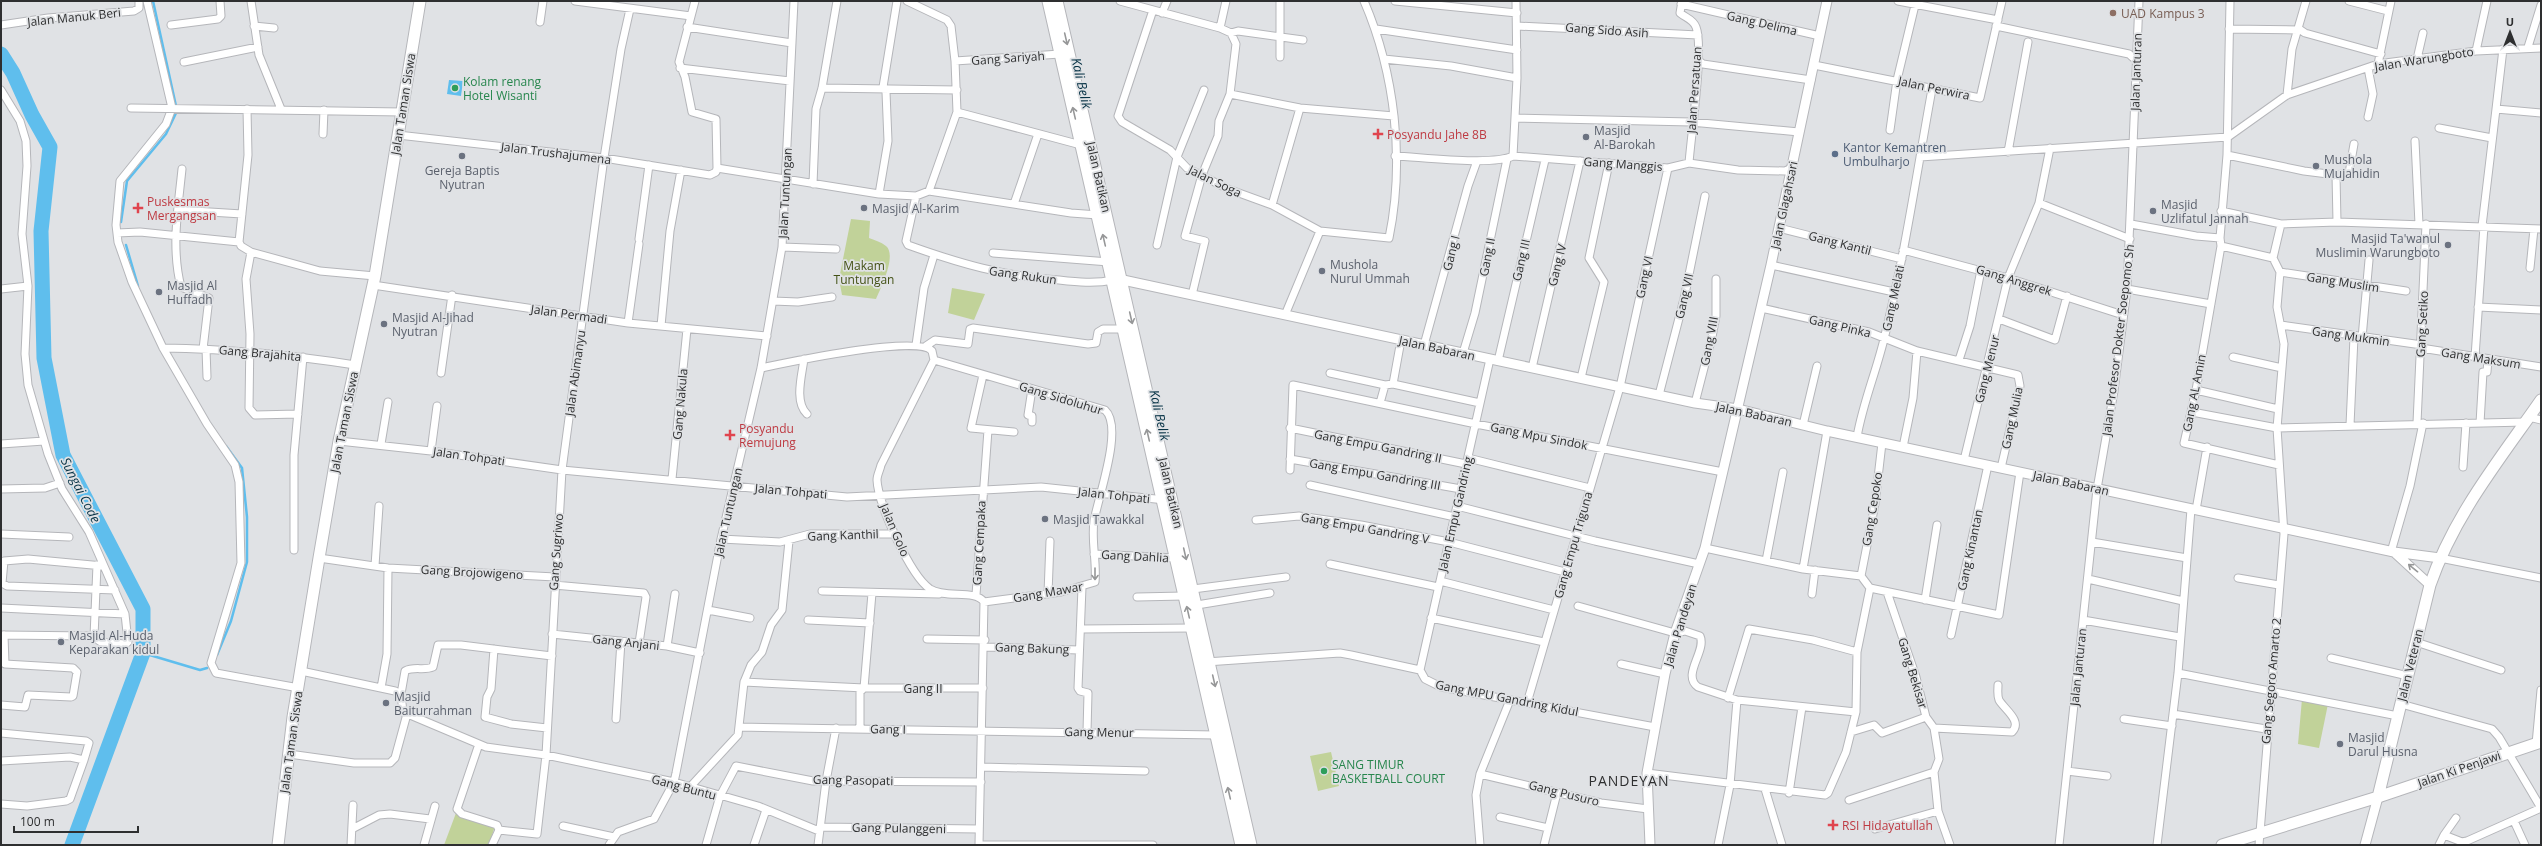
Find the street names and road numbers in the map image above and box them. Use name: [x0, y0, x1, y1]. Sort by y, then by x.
street label: Jalan Manuk Beri: [25, 4, 122, 30]
street label: Gang Delima: [1725, 7, 1799, 39]
street label: Gang Sido Asih: [1565, 19, 1649, 41]
street label: Jalan Janturan: [2126, 33, 2146, 112]
street label: Jalan Warungboto: [2372, 43, 2475, 75]
street label: Jalan Persatuan: [1682, 46, 1706, 135]
street label: Gang Sariyah: [971, 47, 1045, 69]
street label: Jalan Taman Siswa: [386, 52, 419, 157]
street label: Jalan Perwira: [1896, 72, 1971, 104]
street label: Jalan Trushajumena: [499, 138, 612, 168]
street label: Jalan Batikan: [1082, 139, 1115, 214]
street label: Jalan Tuntungan: [774, 147, 796, 240]
street label: Gang Manggis: [1583, 153, 1663, 175]
street label: Jalan Soga: [1185, 160, 1244, 201]
street label: Jalan Glagahsari: [1766, 160, 1802, 251]
street label: Gang Kantil: [1807, 227, 1873, 259]
street label: Gang I: [1438, 234, 1464, 272]
street label: Gang II: [1475, 236, 1499, 278]
street label: Gang III: [1508, 237, 1534, 283]
street label: Gang IV: [1544, 241, 1571, 288]
street label: Jalan Profesor Dokter Soepomo Sh: [2098, 243, 2138, 438]
street label: Gang VI: [1631, 254, 1657, 300]
street label: Gang Anggrek: [1974, 260, 2055, 300]
street label: Gang Rukun: [988, 262, 1058, 288]
street label: Gang Melati: [1878, 264, 1908, 332]
street label: Gang Muslim: [2305, 268, 2381, 296]
street label: Gang VII: [1671, 272, 1697, 320]
street label: Gang Setiko: [2412, 290, 2432, 358]
street label: Jalan Permadi: [529, 300, 608, 328]
street label: Gang Pinka: [1807, 311, 1873, 341]
street label: Gang VIII: [1696, 315, 1722, 367]
street label: Gang Mukmin: [2311, 322, 2391, 350]
street label: Jalan Abimanyu: [560, 329, 589, 418]
street label: Jalan Babaran: [1396, 331, 1477, 364]
street label: Gang Menur: [1970, 333, 2004, 405]
street label: Gang Brajahita: [218, 341, 302, 365]
street label: Gang Maksum: [2440, 343, 2522, 373]
street label: Gang AL Amin: [2178, 353, 2210, 433]
street label: Gang Nakula: [668, 368, 692, 440]
street label: Jalan Taman Siswa: [326, 370, 362, 475]
street label: Gang Sidoluhur: [1017, 377, 1105, 419]
street label: Gang Mulia: [1997, 385, 2027, 451]
street label: Jalan Babaran: [1713, 397, 1794, 430]
street label: Gang Mpu Sindok: [1489, 418, 1590, 454]
street label: Gang Empu Gandring II: [1313, 425, 1443, 467]
street label: Jalan Tohpati: [431, 442, 506, 469]
street label: Gang Empu Gandring III: [1308, 454, 1442, 494]
street label: Jalan Empu Gandring: [1433, 454, 1477, 574]
street label: Jalan Batikan: [1154, 455, 1187, 530]
street label: Jalan Tuntungan: [709, 466, 747, 559]
street label: Jalan Babaran: [2030, 466, 2111, 499]
street label: Gang Cepoko: [1858, 471, 1886, 547]
street label: Jalan Tohpati: [753, 479, 828, 503]
street label: Jalan Tohpati: [1076, 483, 1151, 507]
street label: Gang Empu Triguna: [1550, 490, 1596, 600]
street label: Jalan Golo: [876, 500, 914, 559]
street label: Gang Cempaka: [968, 500, 990, 586]
street label: Gang Empu Gandring V: [1299, 508, 1431, 548]
street label: Gang Kinantan: [1953, 508, 1987, 592]
street label: Gang Sugriwo: [545, 513, 567, 591]
street label: Gang Kanthil: [807, 525, 879, 545]
street label: Gang Dahlia: [1101, 546, 1169, 566]
street label: Gang Brojowigeno: [420, 561, 524, 583]
street label: Gang Mawar: [1012, 577, 1084, 607]
street label: Jalan Pandeyan: [1659, 582, 1701, 669]
street label: Gang Segoro Amarto 2: [2257, 617, 2285, 745]
street label: Jalan Janturan: [2065, 627, 2091, 708]
street label: Jalan Veteran: [2393, 627, 2427, 704]
street label: Gang Anjani: [592, 630, 660, 654]
street label: Gang Bekisar: [1894, 635, 1932, 711]
street label: Gang Bakung: [995, 638, 1070, 658]
street label: Gang MPU Gandring Kidul: [1434, 676, 1580, 720]
street label: Gang II: [903, 680, 943, 697]
street label: Jalan Taman Siswa: [275, 690, 307, 795]
street label: Gang I: [870, 720, 906, 738]
street label: Gang Menur: [1064, 723, 1134, 741]
street label: Jalan Ki Penjawi: [2414, 747, 2503, 792]
street label: Gang Buntu: [650, 770, 718, 804]
street label: Gang Pasopati: [813, 771, 893, 789]
street label: Gang Pusuro: [1527, 776, 1601, 810]
street label: Gang Pulanggeni: [852, 819, 946, 837]

